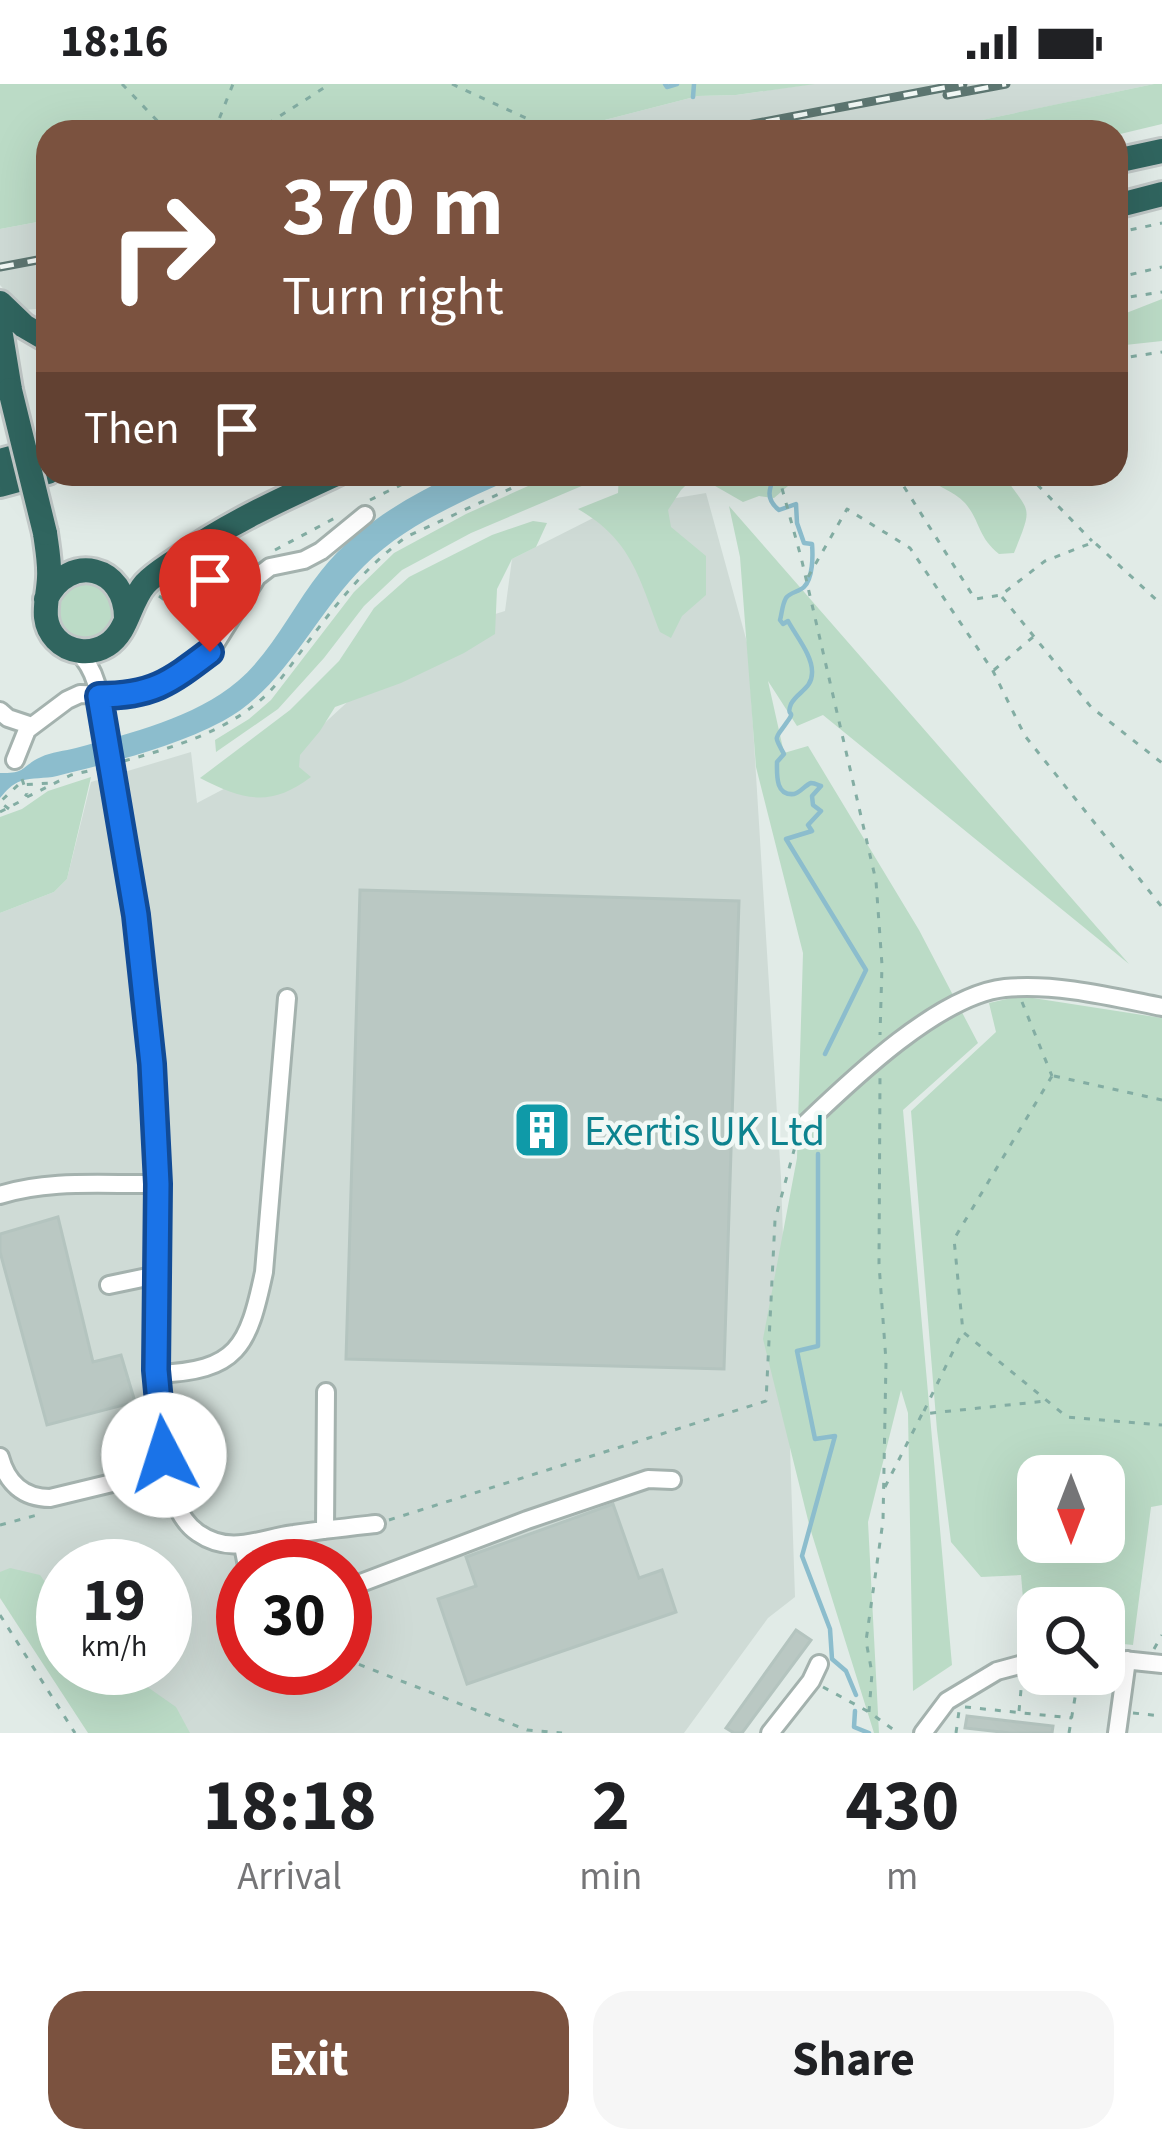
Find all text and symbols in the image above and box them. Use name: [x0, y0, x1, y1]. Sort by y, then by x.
text: 18:16: [60, 10, 169, 74]
text: 370 m: [282, 148, 504, 268]
icon: right: [84, 168, 240, 324]
text: Turn right: [282, 259, 504, 336]
icon: arrive: [204, 396, 270, 462]
text: Then: [84, 397, 180, 461]
pin: [159, 529, 261, 652]
icon: arrive: [177, 547, 243, 613]
building icon: Exertis UK Ltd: [511, 1099, 573, 1161]
place label: Exertis UK Ltd: [584, 1102, 825, 1162]
position arrow: [101, 1392, 227, 1518]
north arrow: [1017, 1455, 1125, 1563]
map controls: [1017, 1455, 1125, 1695]
speed limit sign: 30: [216, 1539, 372, 1695]
text: 19: [82, 1559, 146, 1644]
button: search: [1017, 1587, 1125, 1695]
text: km/h: [81, 1625, 147, 1668]
text: 18:18: [203, 1755, 376, 1858]
text: 2: [592, 1755, 630, 1858]
text: 430: [845, 1755, 959, 1858]
text: Arrival: [237, 1849, 342, 1905]
text: min: [579, 1849, 642, 1905]
text: m: [886, 1849, 918, 1905]
button: Exit: [48, 1991, 569, 2129]
button: Share: [593, 1991, 1114, 2129]

